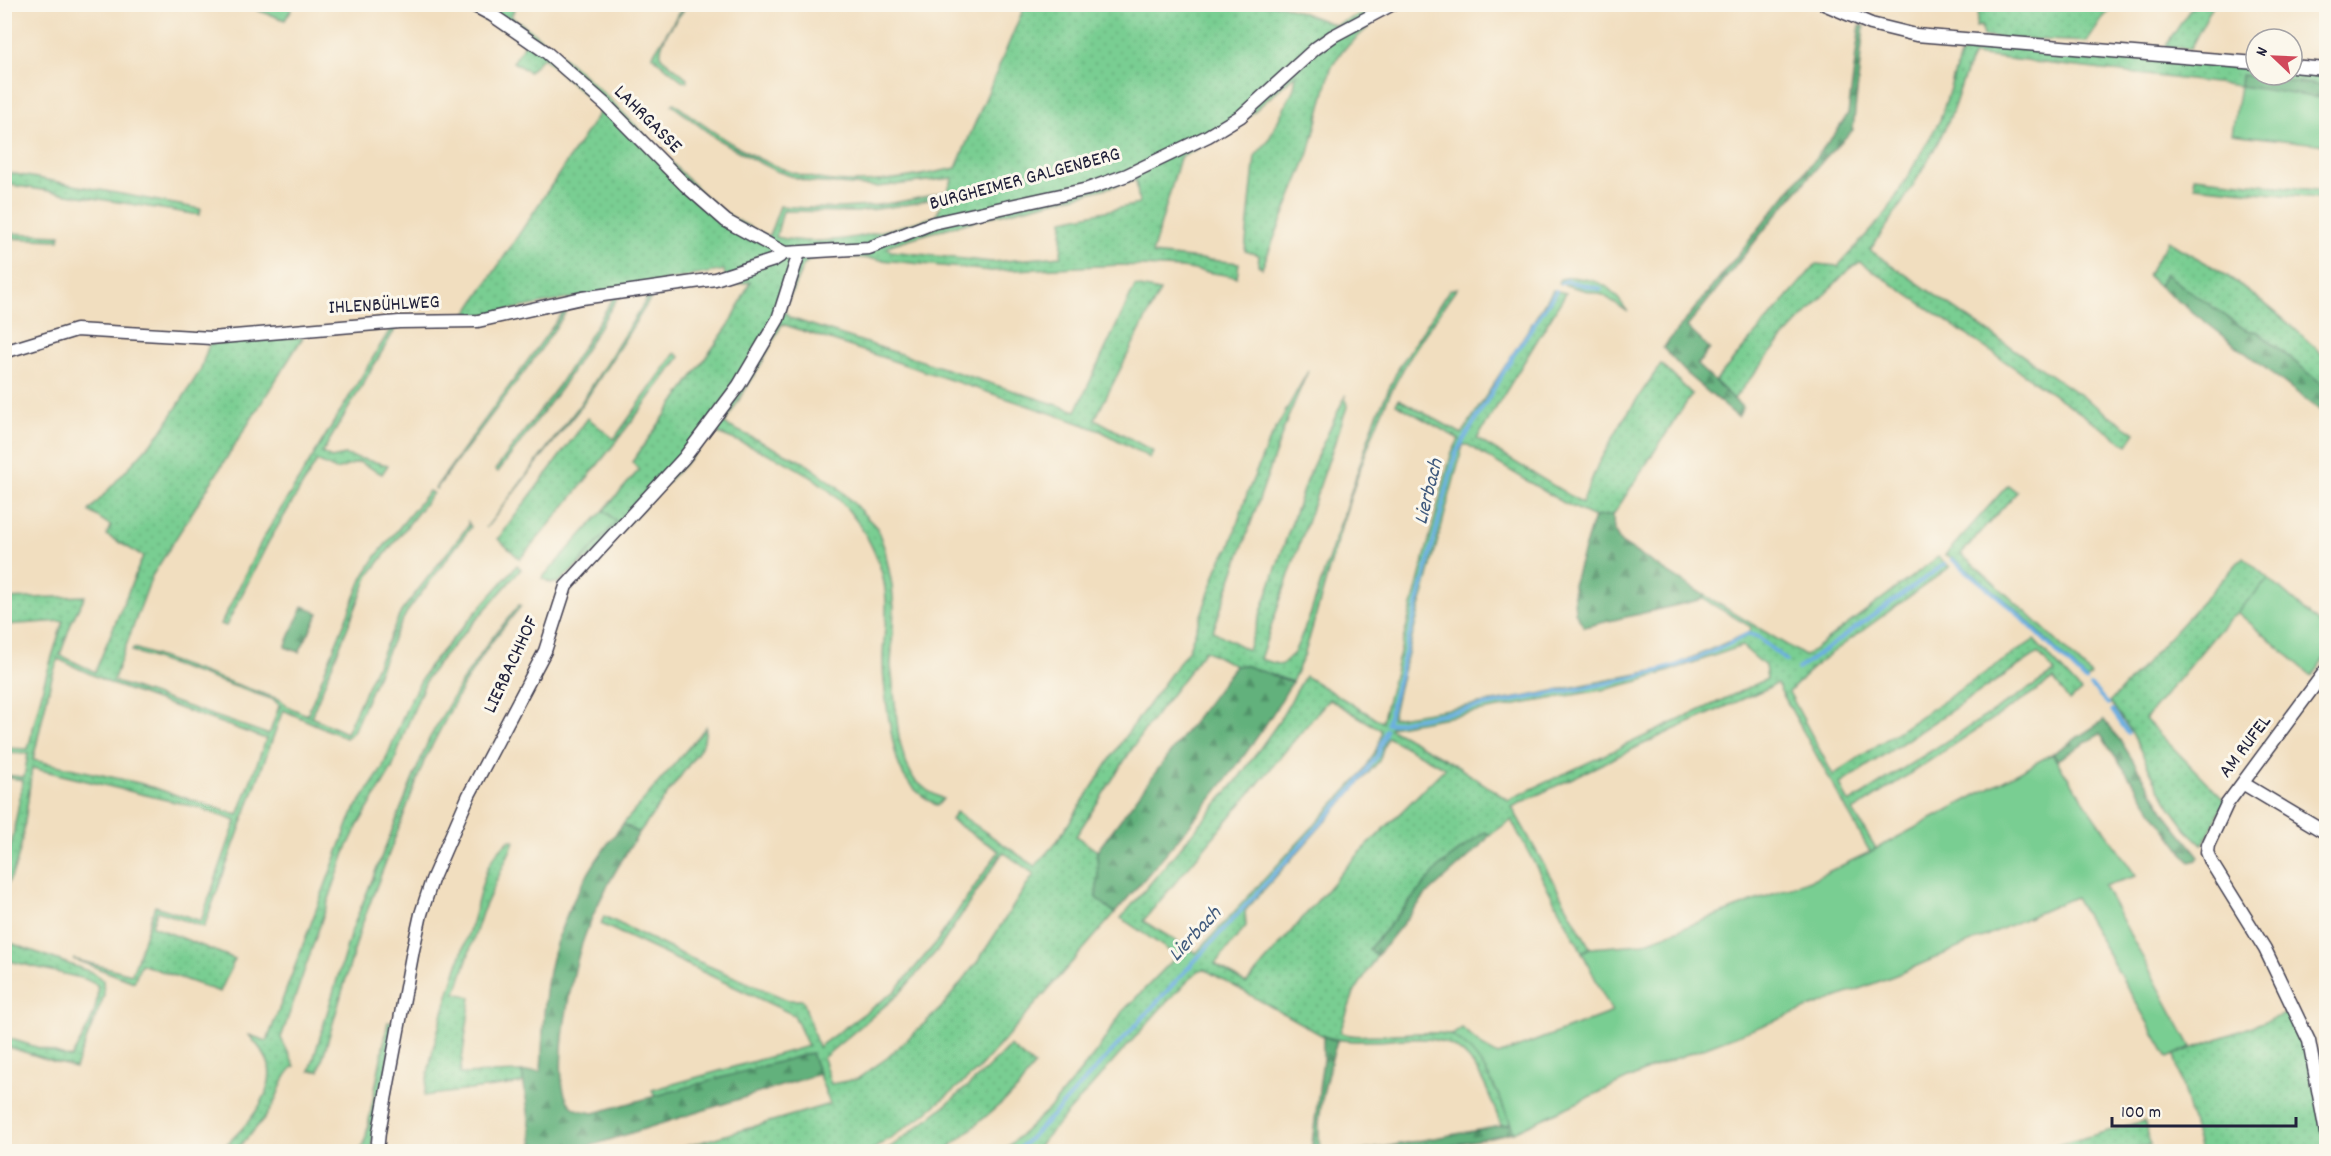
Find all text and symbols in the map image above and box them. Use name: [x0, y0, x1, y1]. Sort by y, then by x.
north arrow: [2244, 27, 2304, 87]
text: N: [2250, 44, 2275, 60]
street label: LAHRGASSE: [606, 79, 688, 161]
street label: BURGHEIMER GALGENBERG: [927, 141, 1123, 219]
street label: IHLENBÜHLWEG: [328, 289, 440, 323]
water label: Lierbach: [1407, 455, 1453, 528]
street label: LIERBACHHOF: [477, 612, 547, 718]
street label: AM RUFEL: [2213, 710, 2279, 784]
water label: Lierbach: [1162, 899, 1231, 970]
scale bar: [2112, 1090, 2296, 1128]
text: 100 m: [2121, 1101, 2161, 1126]

